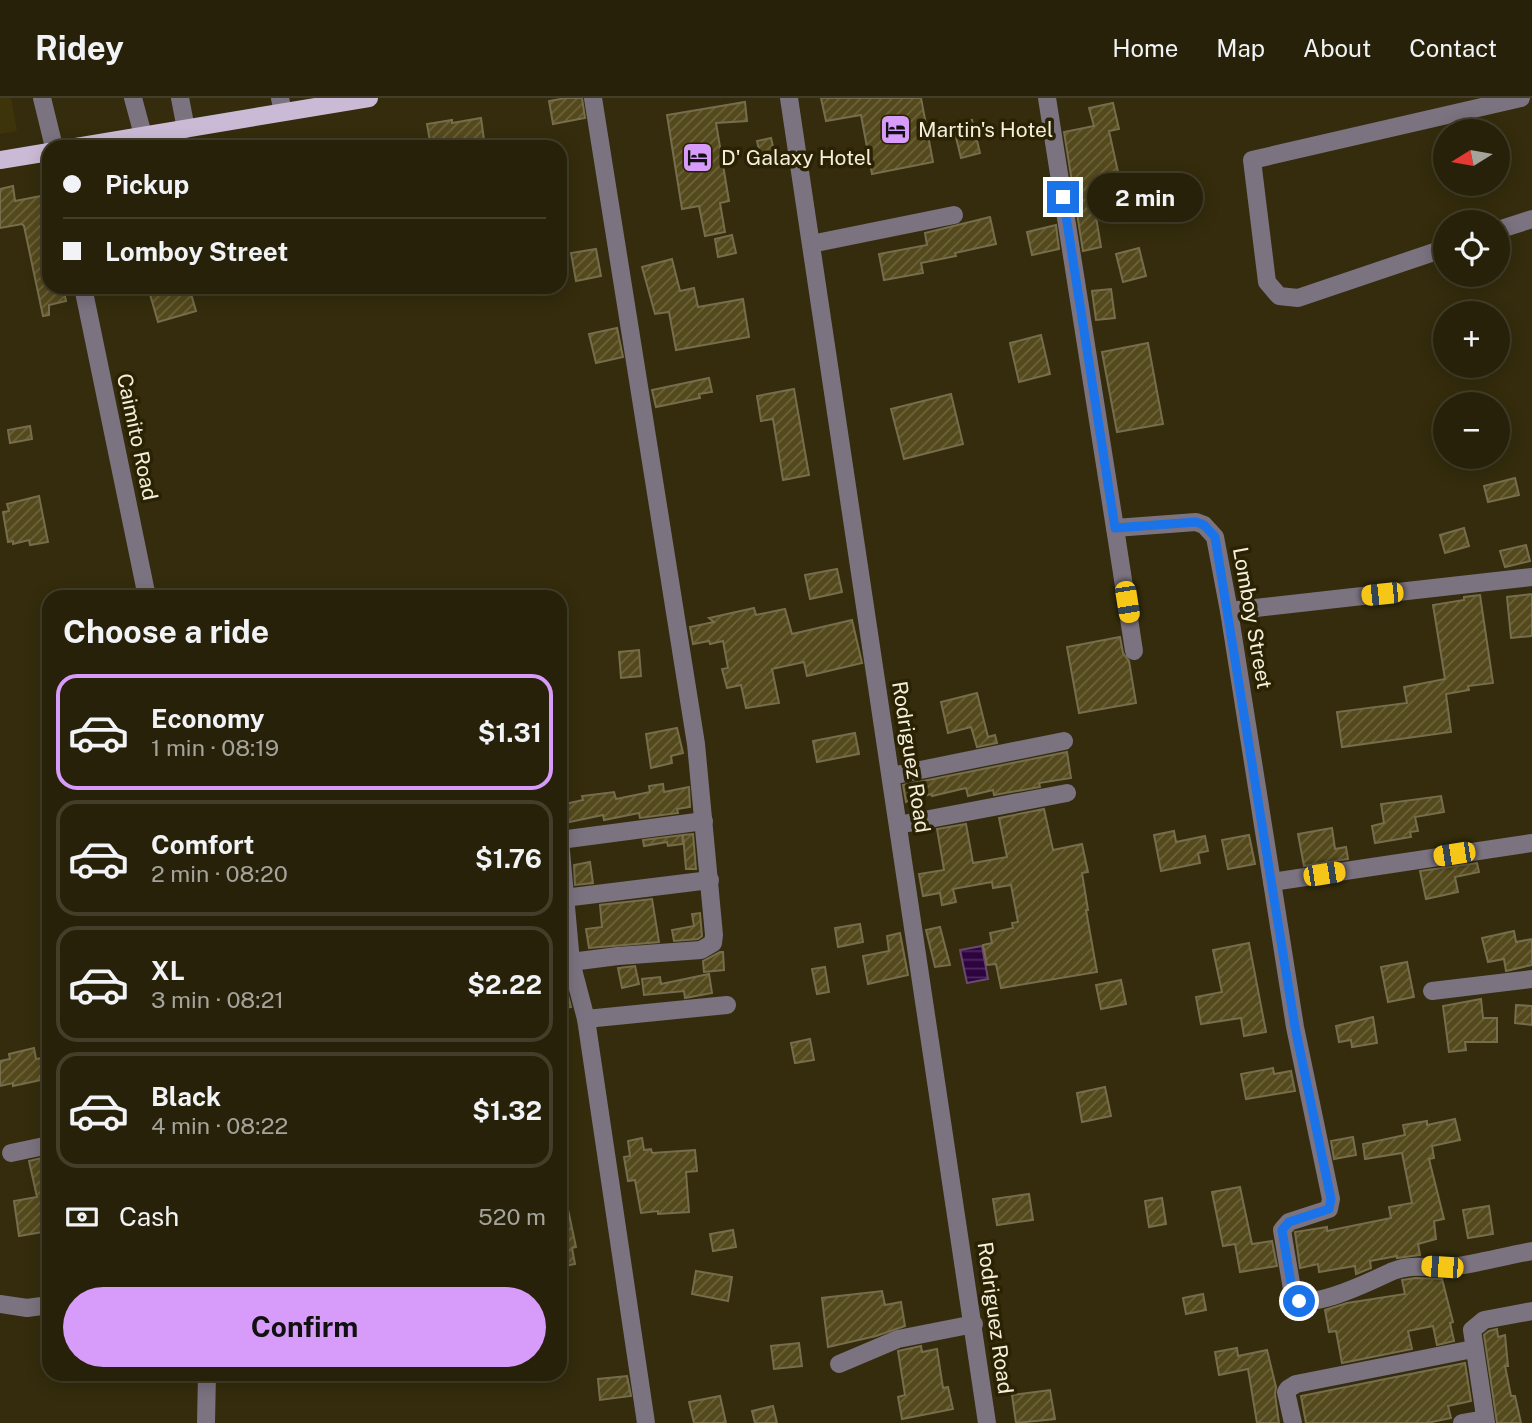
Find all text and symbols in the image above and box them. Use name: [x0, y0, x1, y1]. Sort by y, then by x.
text: Ridey: [35, 29, 124, 67]
text: Home: [1112, 34, 1178, 62]
text: Map: [1216, 34, 1265, 62]
text: About: [1303, 34, 1371, 62]
text: Contact: [1409, 34, 1497, 62]
hotel icon: Martin's Hotel: [878, 113, 912, 147]
place label: Martin's Hotel: [918, 117, 1053, 142]
north arrow: [1433, 119, 1510, 196]
map controls: [1433, 119, 1510, 469]
hotel icon: D' Galaxy Hotel: [681, 141, 715, 175]
place label: D' Galaxy Hotel: [721, 145, 872, 170]
text: Pickup: [105, 169, 189, 200]
callout: 2 min: [1088, 172, 1203, 222]
route end: [1047, 181, 1079, 213]
text: 2 min: [1115, 184, 1175, 211]
button: locate: [1433, 210, 1510, 287]
text: Lomboy Street: [105, 236, 288, 267]
button: +: [1433, 301, 1510, 378]
street label: Caimito Road: [112, 371, 163, 503]
button: −: [1433, 392, 1510, 469]
street label: Lomboy Street: [1228, 545, 1277, 691]
car: [1114, 580, 1141, 624]
car: [1361, 581, 1404, 607]
text: Choose a ride: [63, 613, 269, 650]
street label: Rodriguez Road: [887, 679, 936, 835]
icon: car: [67, 701, 130, 764]
text: Economy: [151, 703, 264, 734]
text: $1.31: [478, 717, 542, 748]
text: 1 min · 08:19: [151, 734, 279, 761]
icon: car: [67, 827, 130, 890]
text: Comfort: [151, 829, 254, 860]
car: [1432, 840, 1477, 868]
text: $1.76: [475, 843, 542, 874]
text: 2 min · 08:20: [151, 860, 288, 887]
car: [1302, 860, 1347, 888]
icon: car: [67, 953, 130, 1016]
text: XL: [151, 955, 185, 986]
text: $2.22: [467, 969, 542, 1000]
text: 3 min · 08:21: [151, 986, 284, 1013]
icon: car: [67, 1079, 130, 1142]
text: Black: [151, 1081, 221, 1112]
text: $1.32: [472, 1095, 542, 1126]
text: 4 min · 08:22: [151, 1112, 288, 1139]
icon: cash: [63, 1198, 101, 1236]
text: Cash: [119, 1201, 179, 1232]
text: 520 m: [478, 1203, 546, 1230]
street label: Rodriguez Road: [972, 1240, 1019, 1396]
car: [1421, 1255, 1464, 1279]
route start: [1283, 1285, 1315, 1317]
button: Confirm: [63, 1287, 546, 1367]

